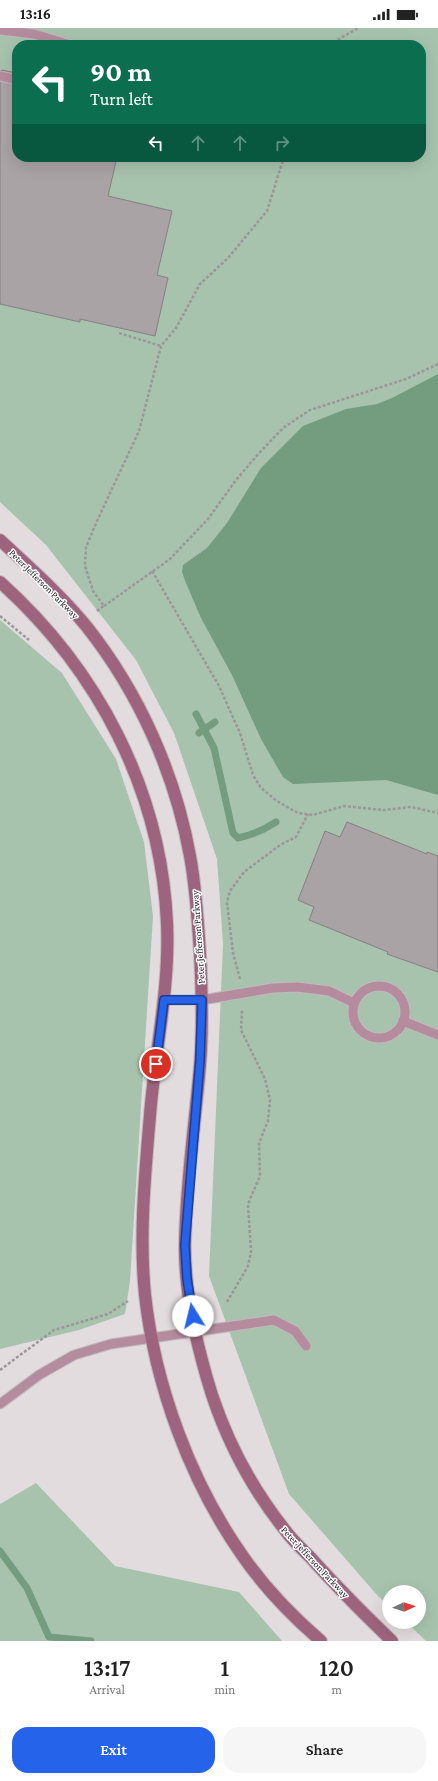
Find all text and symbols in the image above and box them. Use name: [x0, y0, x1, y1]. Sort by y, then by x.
text: 13:16: [20, 6, 51, 22]
icon: left: [24, 56, 76, 108]
text: 90 m: [90, 56, 151, 87]
text: Turn left: [90, 89, 153, 109]
icon: left: [145, 132, 167, 154]
icon: ahead: [187, 132, 209, 154]
icon: ahead: [229, 132, 251, 154]
icon: right: [271, 132, 293, 154]
street label: Peter Jefferson Parkway: [7, 547, 81, 621]
street label: Peter Jefferson Parkway: [189, 890, 207, 984]
pin: [139, 1047, 173, 1081]
icon: arrive: [145, 1053, 167, 1075]
position arrow: [172, 1295, 214, 1337]
street label: Peter Jefferson Parkway: [279, 1524, 351, 1600]
north arrow: [382, 1585, 426, 1629]
map controls: [382, 1585, 426, 1629]
text: 13:17: [84, 1654, 130, 1681]
text: 1: [221, 1654, 229, 1681]
text: 120: [319, 1654, 354, 1681]
text: Arrival: [90, 1682, 125, 1697]
text: min: [214, 1682, 235, 1697]
text: m: [331, 1682, 342, 1697]
button: Exit: [12, 1727, 215, 1773]
button: Share: [223, 1727, 426, 1773]

